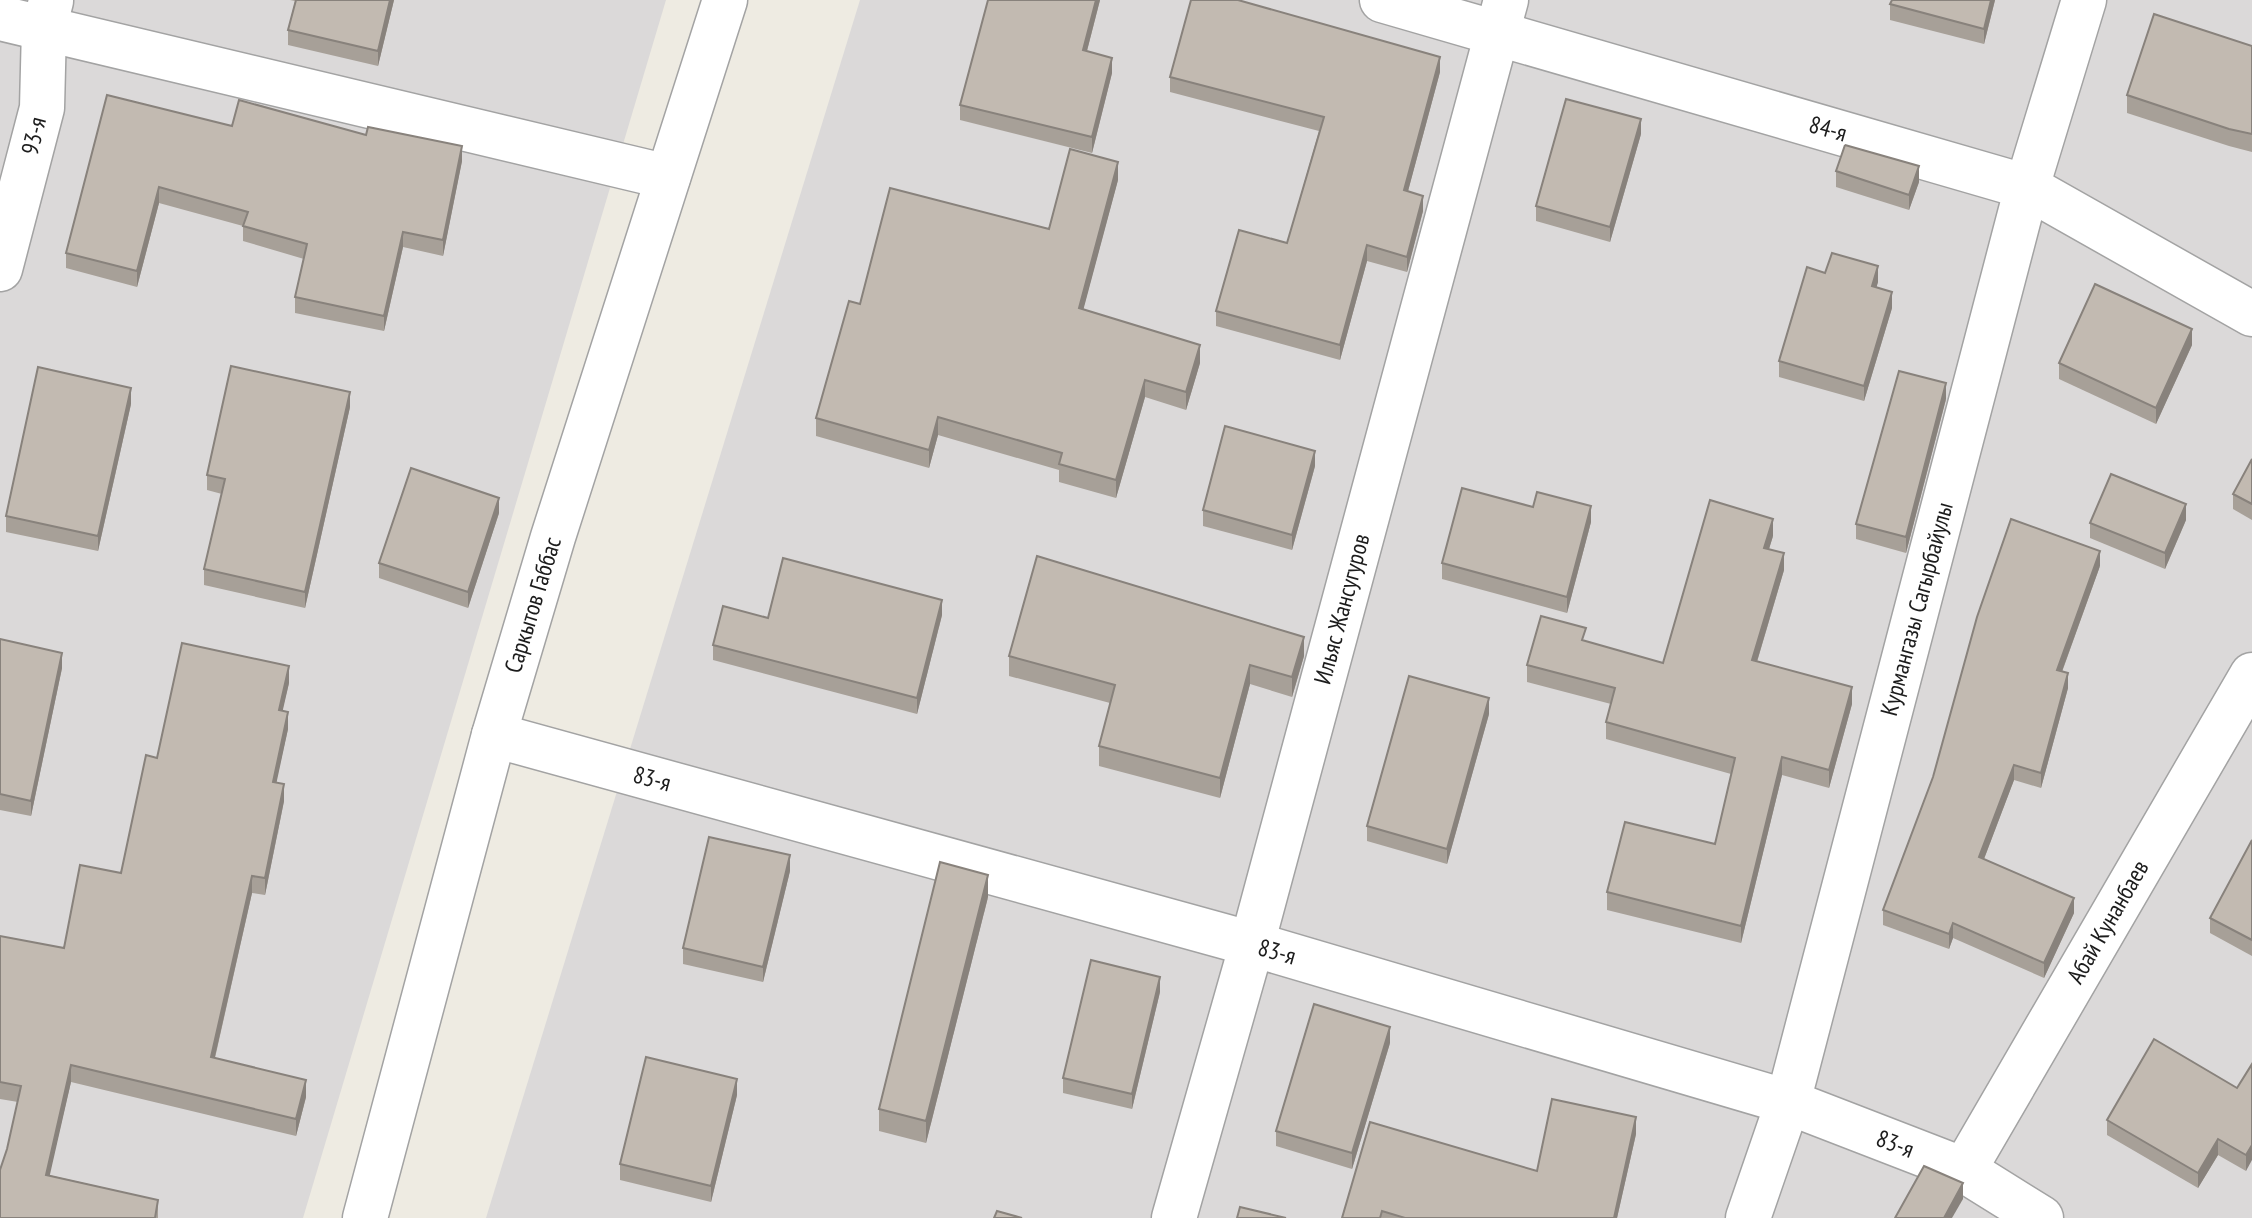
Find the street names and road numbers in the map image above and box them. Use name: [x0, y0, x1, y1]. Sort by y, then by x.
street label: 84-я: [1806, 108, 1851, 149]
street label: 93-я: [14, 114, 53, 158]
street label: Курмангазы Сагырбайулы: [1873, 499, 1960, 719]
street label: Ильяс Жансугуров: [1307, 530, 1376, 687]
street label: Саркытов Габбас: [497, 533, 568, 677]
street label: 83-я: [630, 759, 674, 798]
street label: Абай Кунанбаев: [2060, 854, 2155, 989]
street label: 83-я: [1255, 931, 1300, 972]
street label: 83-я: [1872, 1122, 1918, 1165]

